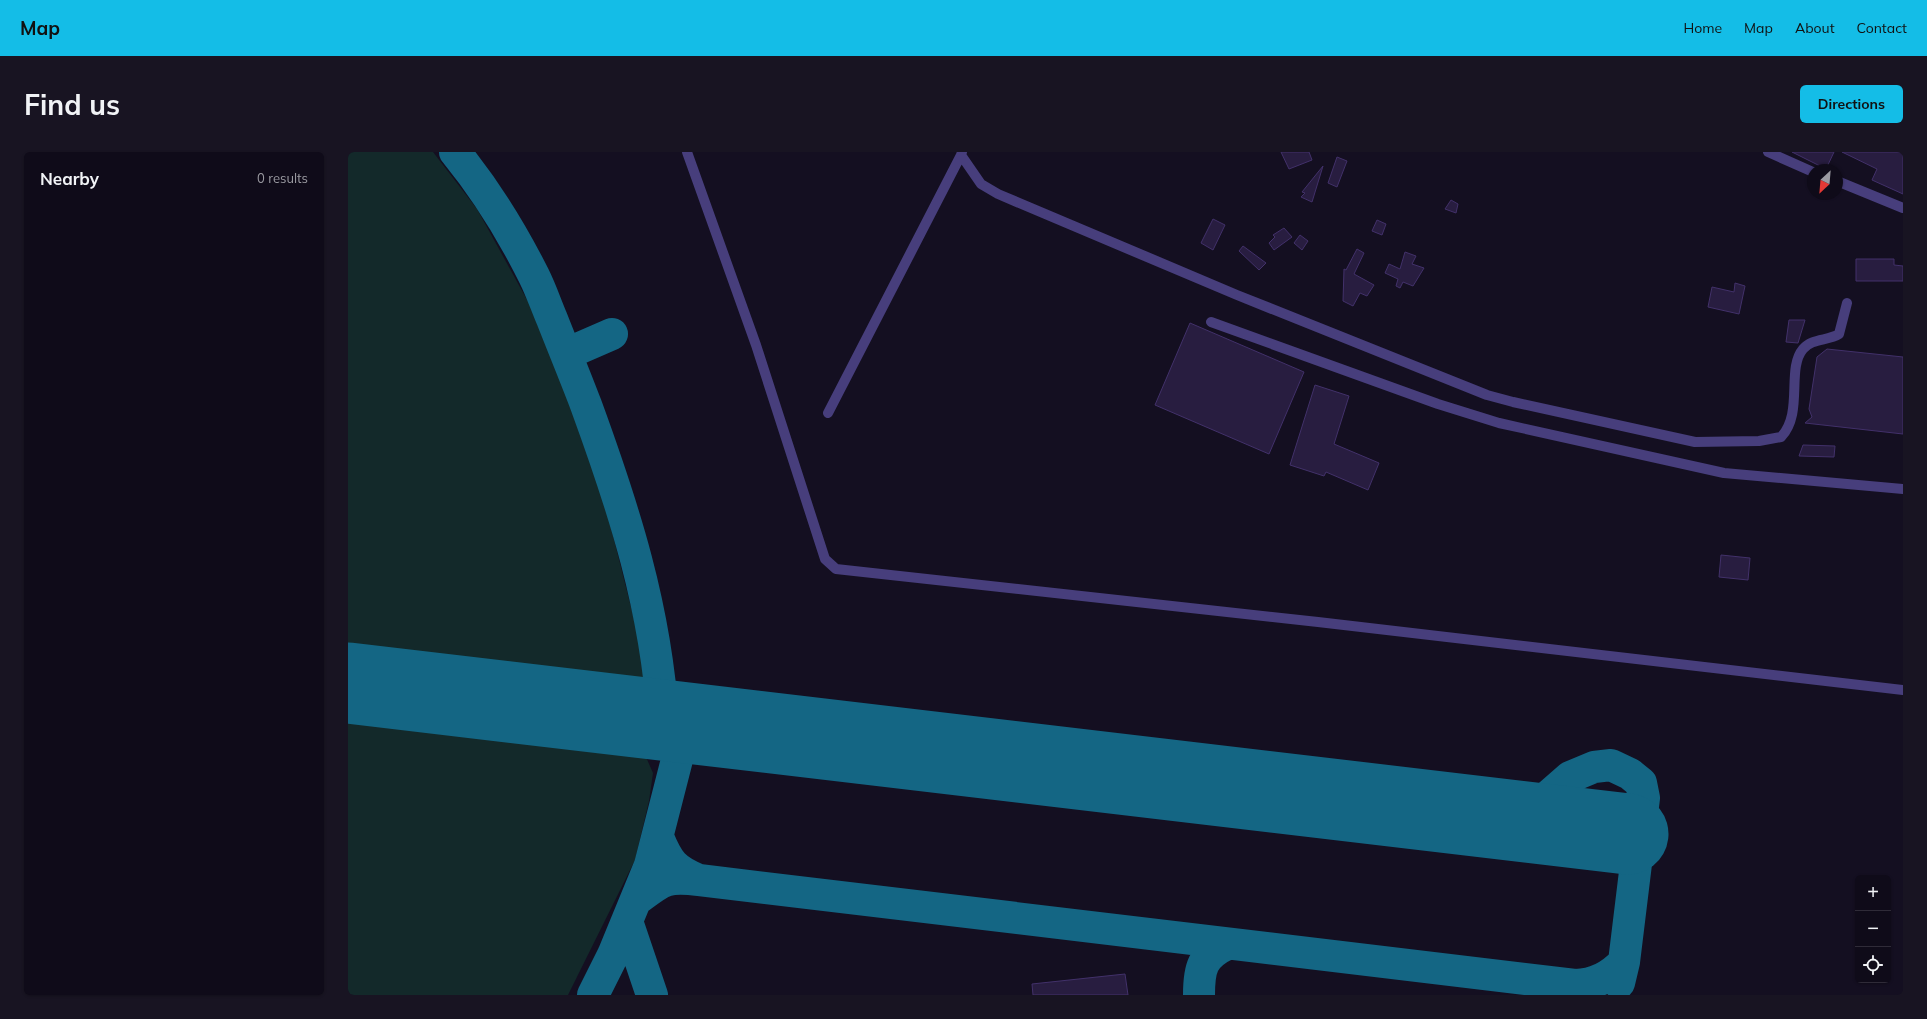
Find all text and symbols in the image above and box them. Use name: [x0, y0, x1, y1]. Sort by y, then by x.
text: Map: [20, 16, 60, 40]
text: Home: [1683, 19, 1722, 37]
text: Map: [1744, 19, 1773, 37]
text: About: [1795, 19, 1835, 37]
text: Contact: [1857, 19, 1907, 37]
button: Directions: [1800, 85, 1903, 123]
text: Find us: [24, 87, 120, 122]
north arrow: [1807, 164, 1843, 200]
text: Nearby: [40, 168, 99, 189]
text: 0 results: [257, 170, 308, 186]
map controls: [1855, 875, 1891, 983]
button: +: [1855, 875, 1891, 911]
button: −: [1855, 911, 1891, 947]
button: locate: [1855, 947, 1891, 983]

